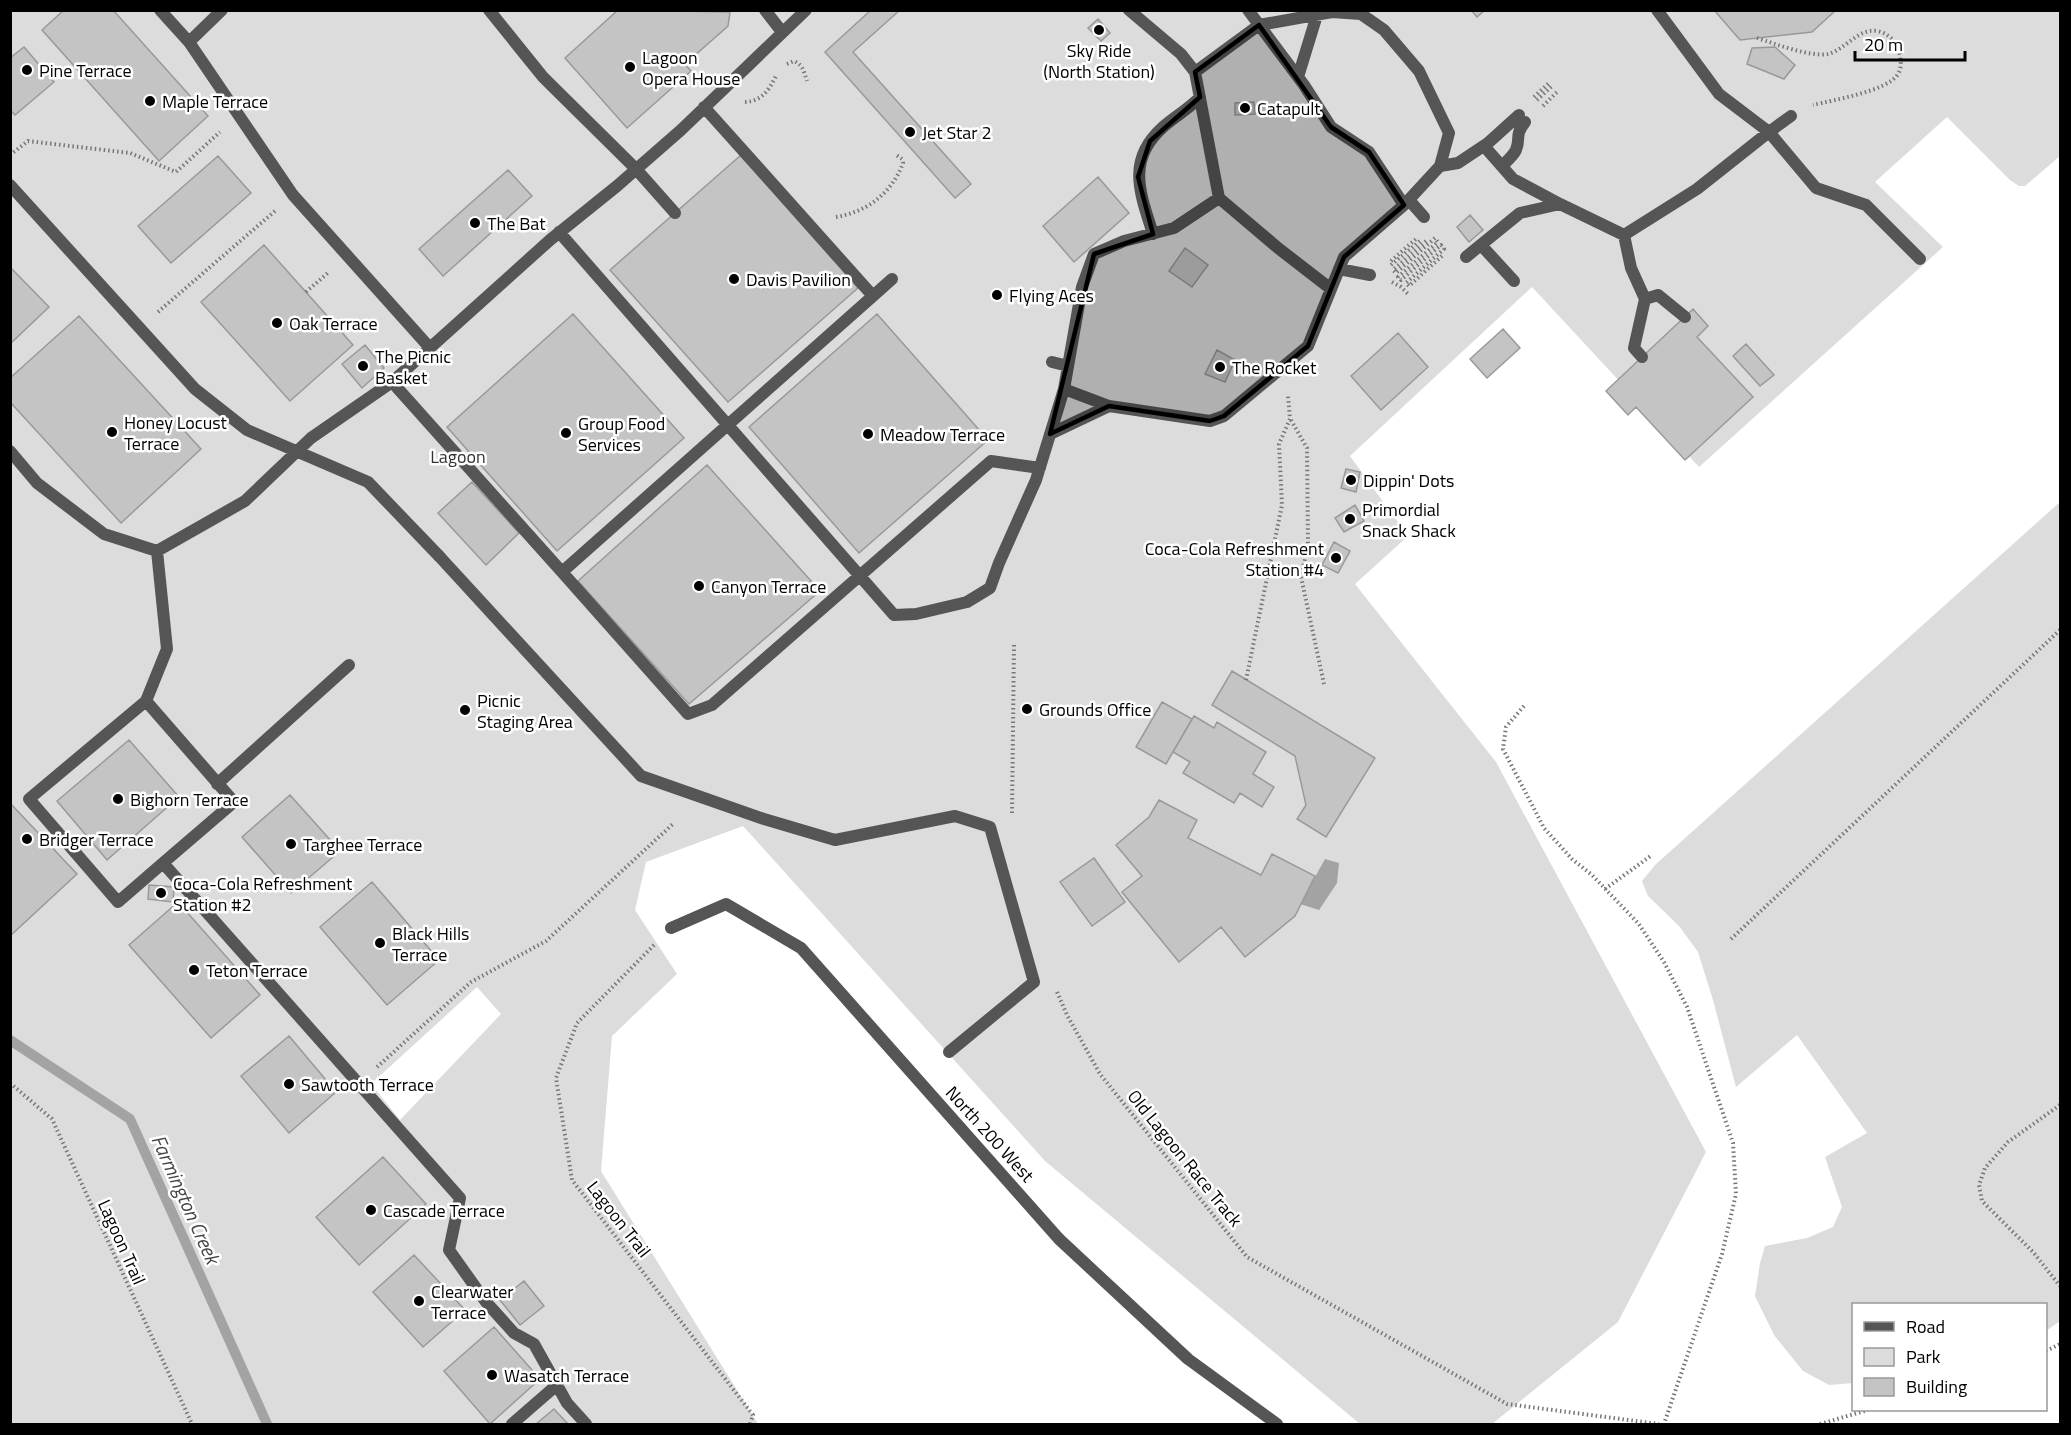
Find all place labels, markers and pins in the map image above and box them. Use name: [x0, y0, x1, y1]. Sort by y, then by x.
marker: Sky Ride (North Station): [1092, 23, 1106, 37]
place label: Sky Ride (North Station): [1043, 37, 1155, 85]
place label: Lagoon Opera House: [642, 44, 740, 92]
place label: Pine Terrace: [39, 57, 132, 84]
marker: Lagoon Opera House: [623, 60, 637, 74]
marker: Pine Terrace: [20, 63, 34, 77]
place label: Maple Terrace: [162, 88, 268, 115]
marker: Maple Terrace: [143, 94, 157, 108]
place label: Catapult: [1257, 95, 1321, 122]
marker: Catapult: [1238, 101, 1252, 115]
place label: Jet Star 2: [922, 119, 992, 146]
marker: Jet Star 2: [903, 125, 917, 139]
place label: The Bat: [487, 210, 546, 237]
marker: The Bat: [468, 216, 482, 230]
place label: Davis Pavilion: [746, 266, 851, 293]
marker: Davis Pavilion: [727, 272, 741, 286]
place label: Flying Aces: [1009, 282, 1094, 309]
marker: Flying Aces: [990, 288, 1004, 302]
place label: Oak Terrace: [289, 310, 378, 337]
marker: Oak Terrace: [270, 316, 284, 330]
place label: The Picnic Basket: [375, 343, 451, 391]
place label: The Rocket: [1232, 354, 1317, 381]
marker: The Picnic Basket: [356, 359, 370, 373]
marker: The Rocket: [1213, 360, 1227, 374]
place label: Honey Locust Terrace: [124, 409, 228, 457]
place label: Group Food Services: [578, 410, 665, 458]
place label: Meadow Terrace: [880, 421, 1005, 448]
marker: Honey Locust Terrace: [105, 425, 119, 439]
marker: Group Food Services: [559, 426, 573, 440]
marker: Meadow Terrace: [861, 427, 875, 441]
place label: Dippin' Dots: [1363, 467, 1454, 494]
marker: Dippin' Dots: [1344, 473, 1358, 487]
place label: Primordial Snack Shack: [1362, 496, 1456, 544]
marker: Primordial Snack Shack: [1343, 512, 1357, 526]
place label: Coca-Cola Refreshment Station #4: [1145, 535, 1325, 583]
marker: Coca-Cola Refreshment Station #4: [1329, 551, 1343, 565]
place label: Canyon Terrace: [711, 573, 826, 600]
marker: Canyon Terrace: [692, 579, 706, 593]
place label: Picnic Staging Area: [477, 687, 573, 735]
place label: Grounds Office: [1039, 696, 1151, 723]
marker: Grounds Office: [1020, 702, 1034, 716]
marker: Picnic Staging Area: [458, 703, 472, 717]
place label: Bighorn Terrace: [130, 786, 249, 813]
marker: Bighorn Terrace: [111, 792, 125, 806]
place label: Bridger Terrace: [39, 826, 154, 853]
place label: Targhee Terrace: [303, 831, 422, 858]
marker: Bridger Terrace: [20, 832, 34, 846]
marker: Targhee Terrace: [284, 837, 298, 851]
place label: Coca-Cola Refreshment Station #2: [173, 870, 353, 918]
marker: Coca-Cola Refreshment Station #2: [154, 886, 168, 900]
place label: Black Hills Terrace: [392, 920, 469, 968]
marker: Black Hills Terrace: [373, 936, 387, 950]
place label: Teton Terrace: [206, 957, 308, 984]
marker: Teton Terrace: [187, 963, 201, 977]
place label: Sawtooth Terrace: [301, 1071, 434, 1098]
marker: Sawtooth Terrace: [282, 1077, 296, 1091]
place label: Cascade Terrace: [383, 1197, 505, 1224]
marker: Cascade Terrace: [364, 1203, 378, 1217]
place label: Clearwater Terrace: [431, 1278, 514, 1326]
marker: Clearwater Terrace: [412, 1294, 426, 1308]
place label: Wasatch Terrace: [504, 1362, 629, 1389]
marker: Wasatch Terrace: [485, 1368, 499, 1382]

